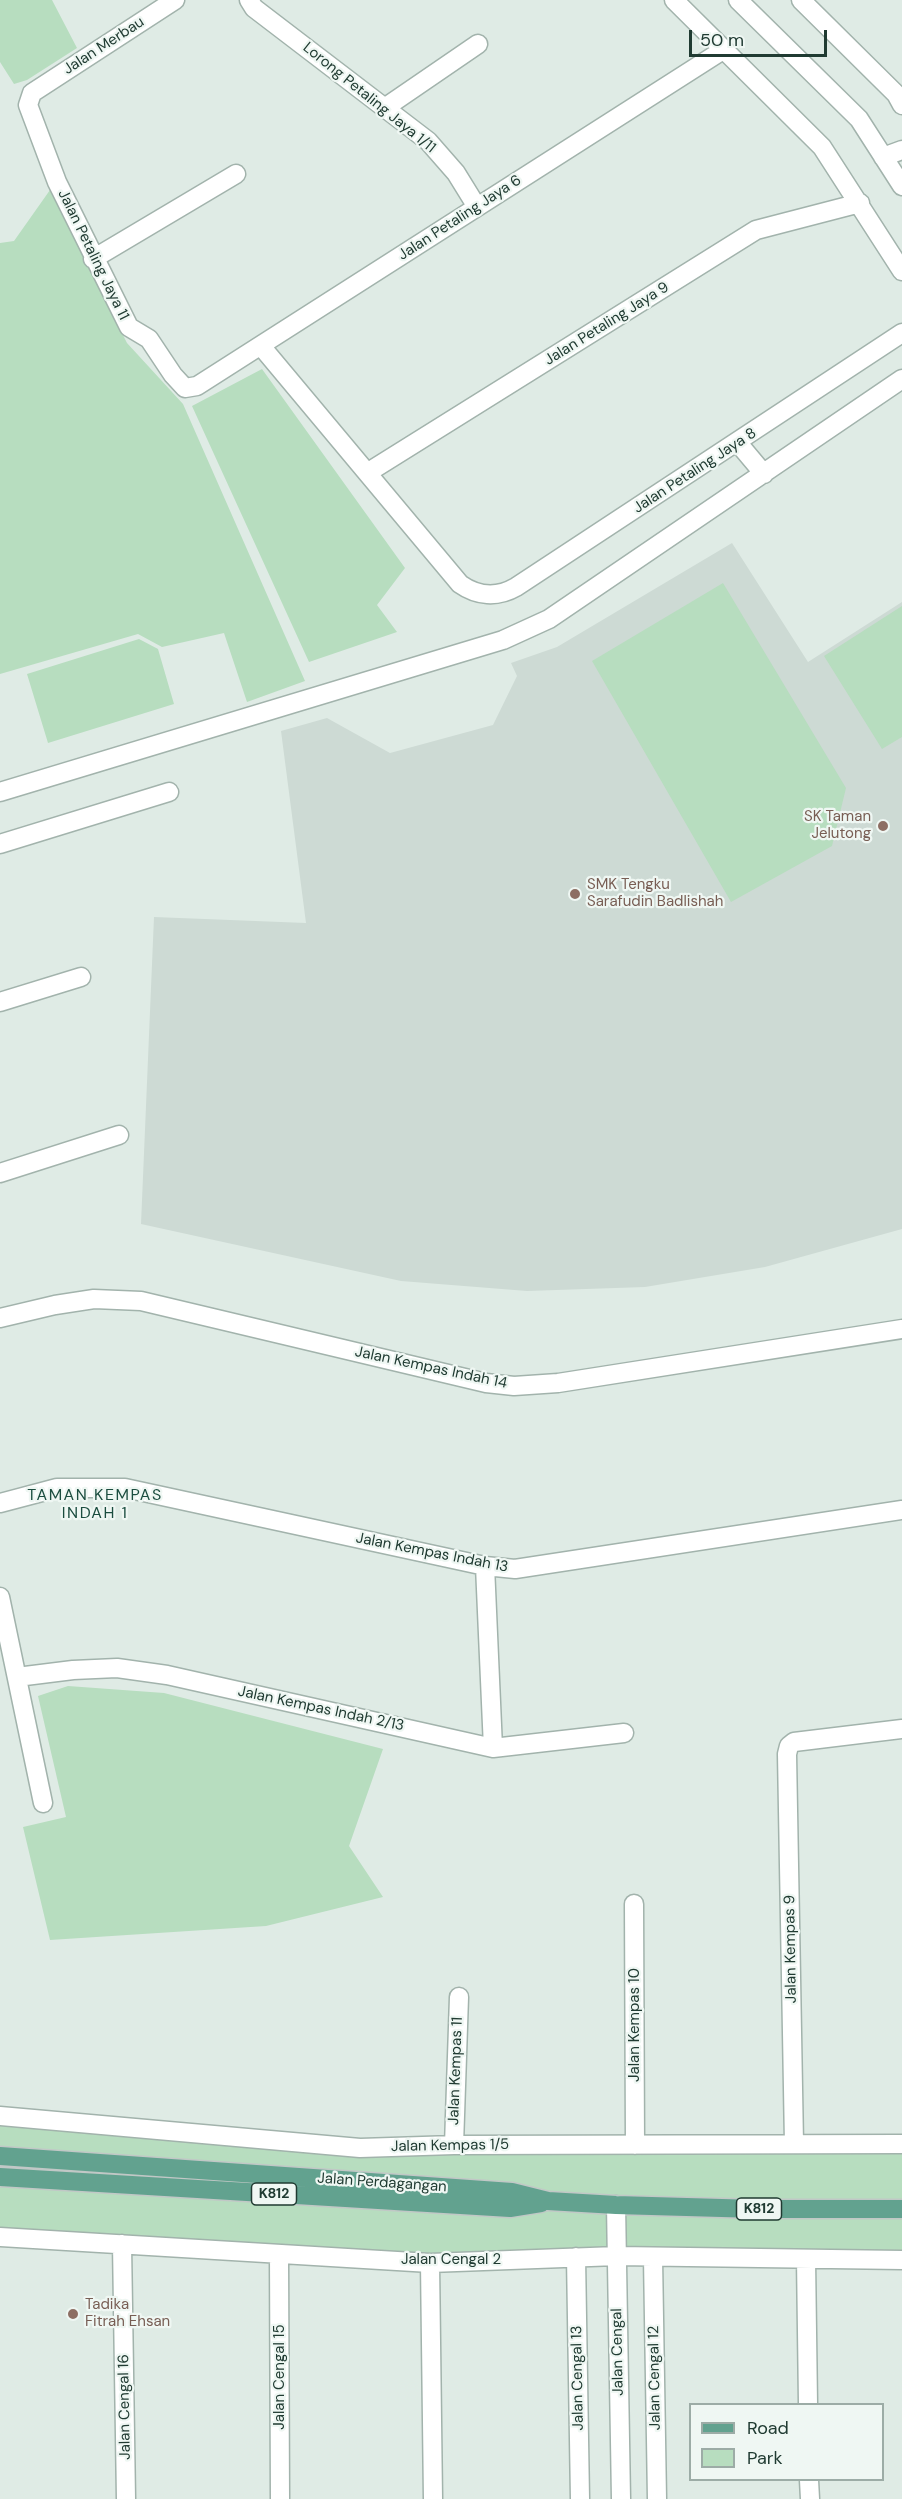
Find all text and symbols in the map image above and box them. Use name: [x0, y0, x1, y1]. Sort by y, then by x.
street label: Jalan Merbau: [60, 13, 148, 79]
scale bar: [692, 18, 830, 56]
text: 50 m: [700, 28, 744, 52]
street label: Lorong Petaling Jaya 1/11: [299, 39, 439, 157]
street label: Jalan Petaling Jaya 6: [395, 171, 525, 265]
street label: Jalan Petaling Jaya 11: [54, 187, 132, 323]
street label: Jalan Petaling Jaya 9: [542, 278, 672, 370]
street label: Jalan Petaling Jaya 8: [630, 425, 760, 517]
place label: SK Taman Jelutong: [804, 808, 871, 843]
marker: SK Taman Jelutong: [876, 819, 890, 833]
place label: SMK Tengku Sarafudin Badlishah: [587, 876, 723, 911]
marker: SMK Tengku Sarafudin Badlishah: [568, 887, 582, 901]
street label: Jalan Kempas Indah 14: [353, 1343, 509, 1393]
district label: TAMAN KEMPAS INDAH 1: [27, 1486, 163, 1524]
street label: Jalan Kempas Indah 13: [354, 1529, 510, 1577]
street label: Jalan Kempas Indah 2/13: [236, 1683, 406, 1735]
street label: Jalan Kempas 9: [781, 1895, 801, 2003]
street label: Jalan Kempas 10: [626, 1968, 644, 2082]
street label: Jalan Kempas 11: [445, 2017, 467, 2125]
street label: Jalan Kempas 1/5: [391, 2136, 509, 2156]
street label: Jalan Perdagangan: [317, 2169, 447, 2197]
road number: K812: [252, 2183, 296, 2205]
road number: K812: [736, 2198, 782, 2220]
street label: Jalan Cengal 2: [401, 2251, 501, 2269]
place label: Tadika Fitrah Ehsan: [85, 2296, 170, 2331]
marker: Tadika Fitrah Ehsan: [66, 2307, 80, 2321]
street label: Jalan Cengal: [608, 2308, 628, 2396]
street label: Jalan Cengal 15: [271, 2324, 289, 2430]
street label: Jalan Cengal 13: [568, 2325, 588, 2431]
street label: Jalan Cengal 12: [645, 2325, 665, 2431]
street label: Jalan Cengal 16: [115, 2354, 135, 2460]
legend: [689, 2403, 884, 2481]
text: Road: [747, 2416, 789, 2440]
text: Park: [747, 2446, 783, 2470]

